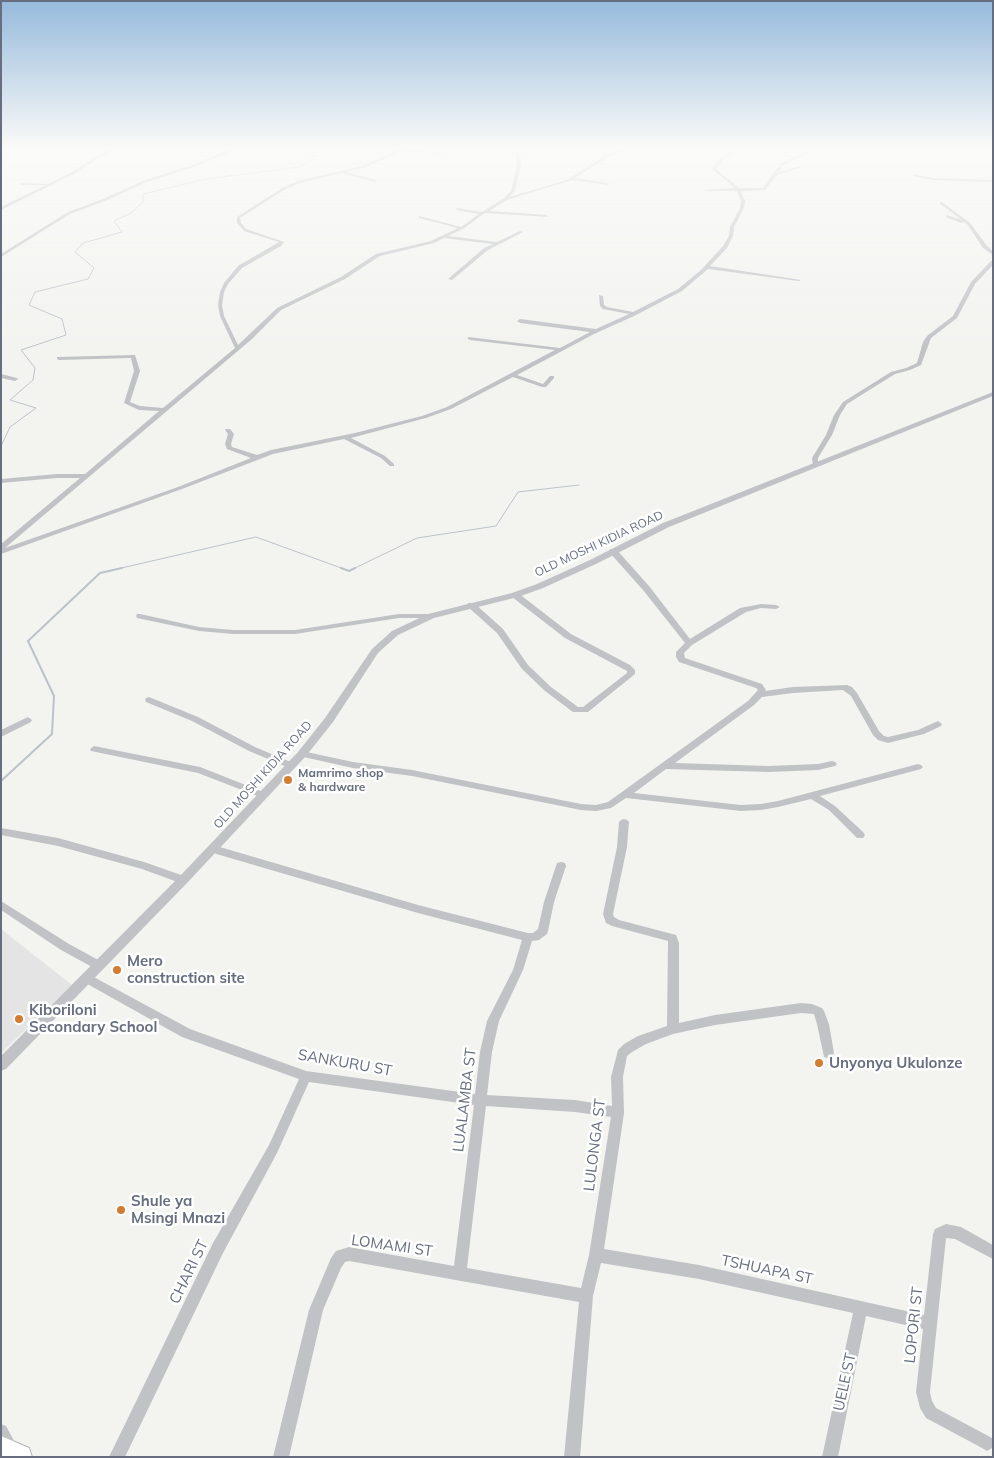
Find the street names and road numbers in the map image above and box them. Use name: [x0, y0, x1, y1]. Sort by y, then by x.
street label: OLD MOSHI KIDIA ROAD: [532, 508, 666, 580]
street label: OLD MOSHI KIDIA ROAD: [211, 718, 315, 832]
street label: SANKURU ST: [297, 1046, 393, 1080]
street label: LUALAMBA ST: [450, 1047, 480, 1153]
street label: LULONGA ST: [580, 1098, 610, 1192]
street label: LOMAMI ST: [350, 1231, 434, 1261]
street label: CHARI ST: [166, 1237, 212, 1307]
street label: TSHUAPA ST: [720, 1252, 814, 1288]
street label: LOPORI ST: [901, 1286, 927, 1364]
street label: UELE ST: [830, 1351, 860, 1413]

